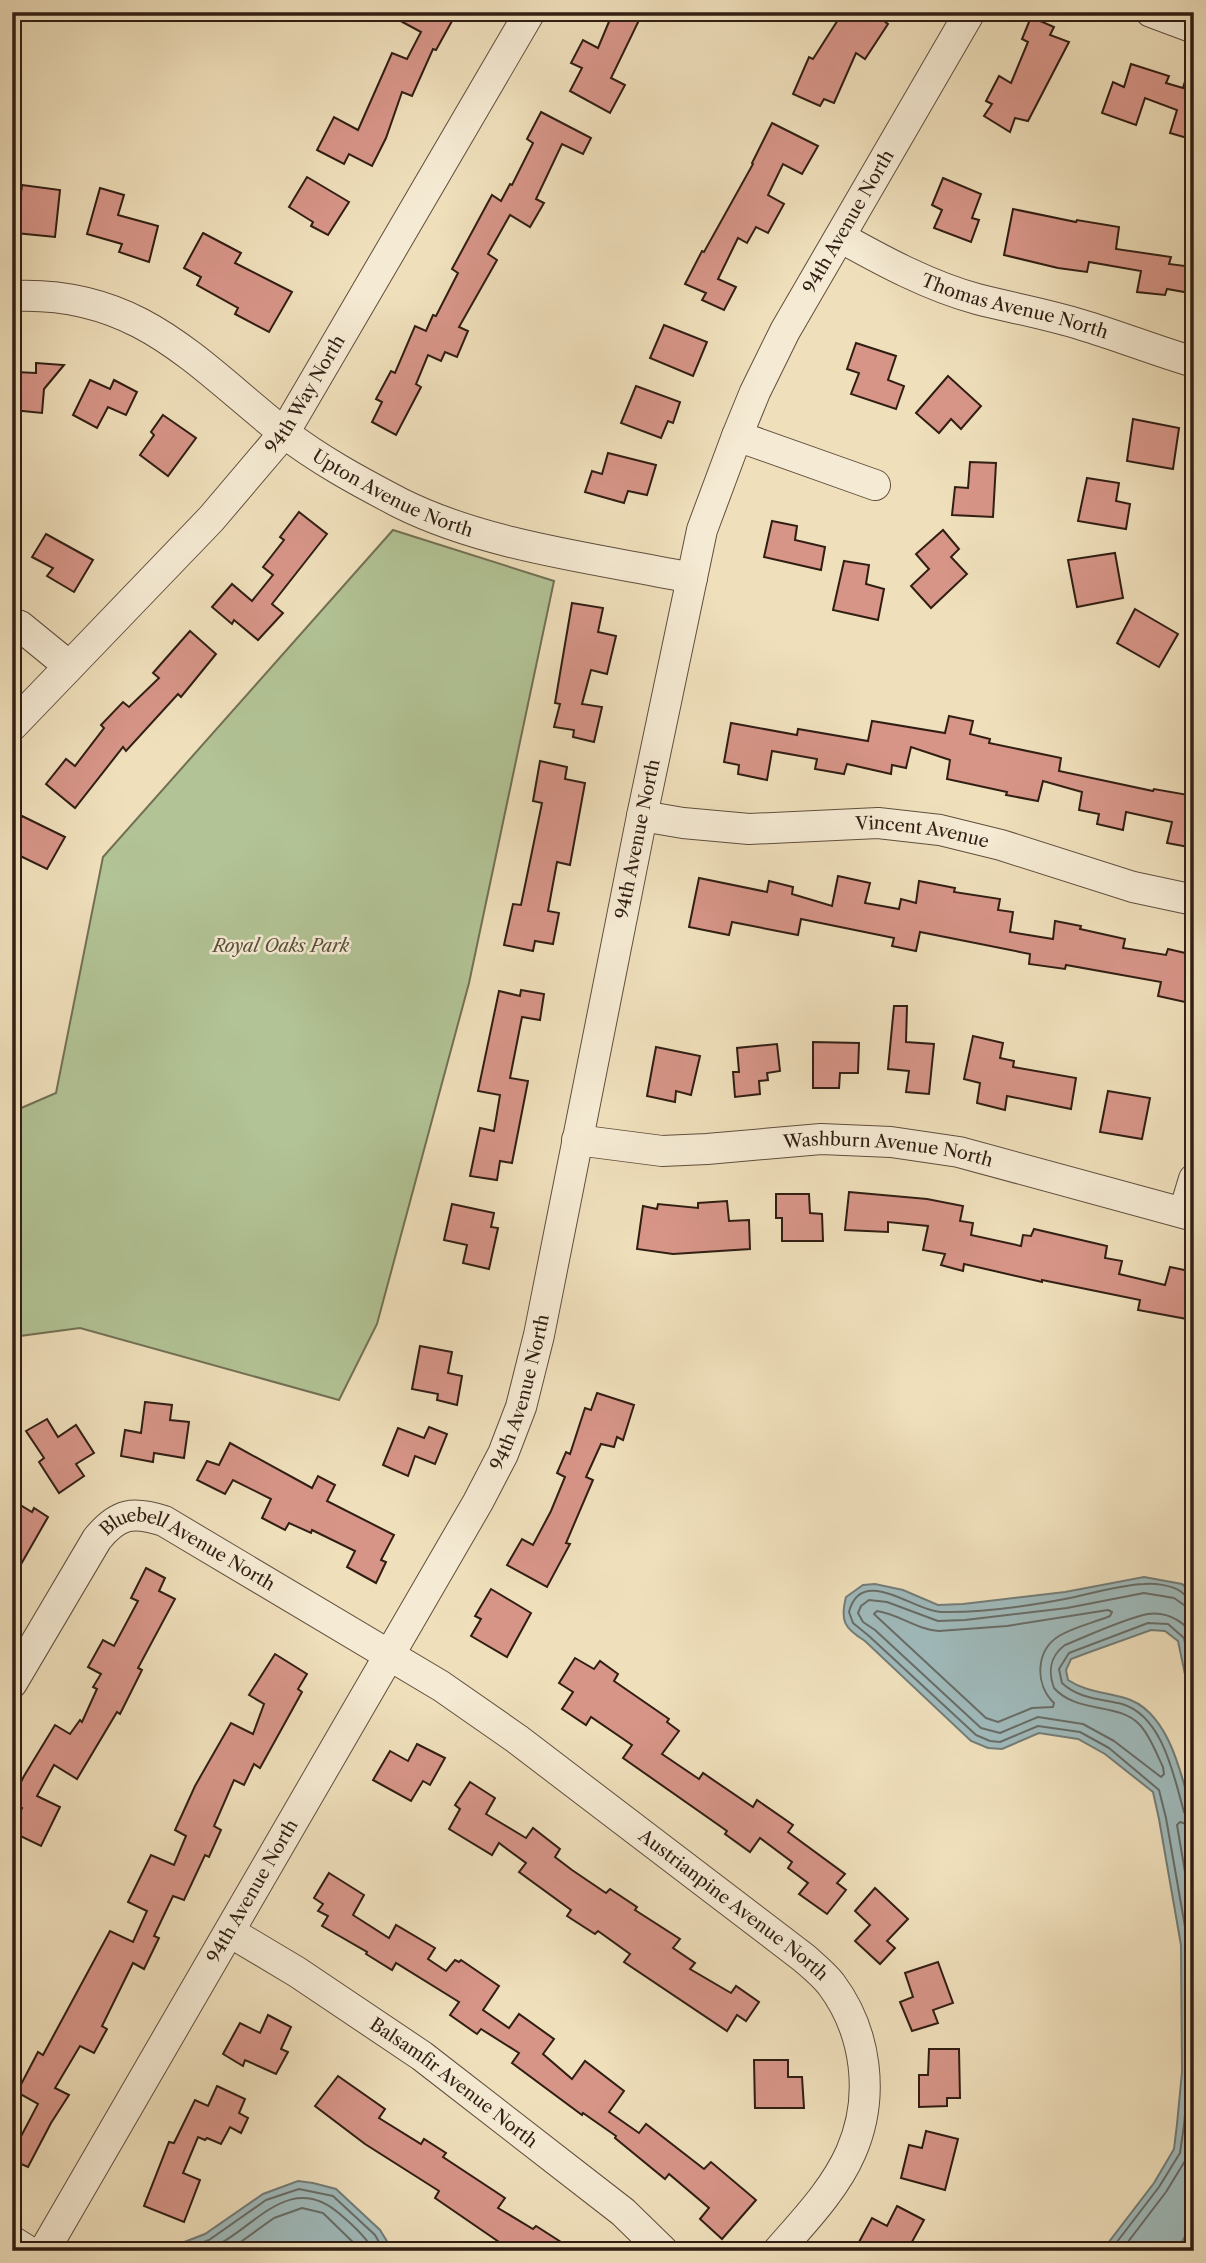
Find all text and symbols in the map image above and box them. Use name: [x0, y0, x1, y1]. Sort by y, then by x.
street label: 94th Avenue North: [798, 146, 899, 297]
street label: Thomas Avenue North: [918, 269, 1111, 344]
street label: 94th Way North: [260, 331, 350, 458]
street label: Upton Avenue North: [308, 445, 476, 542]
street label: 94th Avenue North: [611, 757, 665, 921]
street label: Vincent Avenue: [854, 812, 991, 853]
park label: Royal Oaks Park: [211, 935, 350, 957]
street label: Washburn Avenue North: [781, 1128, 995, 1172]
street label: 94th Avenue North: [485, 1312, 554, 1474]
street label: Bluebell Avenue North: [95, 1504, 279, 1595]
street label: 94th Avenue North: [202, 1815, 303, 1967]
street label: Austrianpine Avenue North: [633, 1824, 833, 1985]
street label: Balsamfir Avenue North: [366, 2013, 542, 2153]

